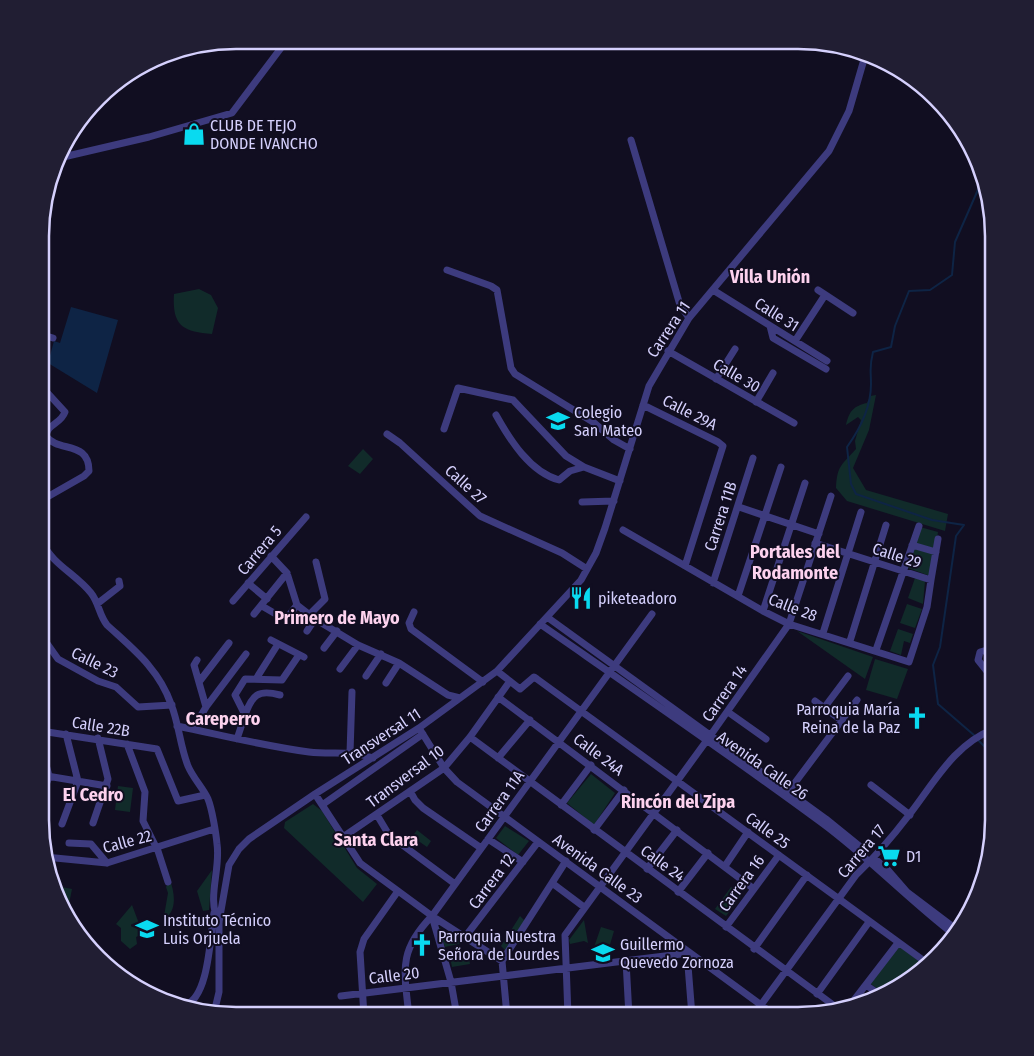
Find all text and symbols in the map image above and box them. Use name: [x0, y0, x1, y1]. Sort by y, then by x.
place label: CLUB DE TEJO DONDE IVANCHO: [210, 116, 318, 153]
shop icon: CLUB DE TEJO DONDE IVANCHO: [181, 121, 207, 147]
district label: Villa Unión: [729, 266, 810, 288]
street label: Calle 31: [751, 293, 802, 335]
street label: Carrera 11: [643, 298, 694, 361]
street label: Calle 30: [710, 354, 764, 396]
street label: Calle 29A: [659, 391, 721, 434]
place label: Colegio San Mateo: [574, 403, 643, 440]
school or university icon: Colegio San Mateo: [545, 408, 571, 434]
street label: Calle 27: [441, 461, 491, 508]
street label: Carrera 11B: [700, 479, 741, 553]
street label: Carrera 5: [233, 522, 285, 579]
street label: Calle 29: [870, 539, 924, 572]
district label: Portales del Rodamonte: [750, 541, 840, 584]
restaurant icon: piketeadoro: [568, 585, 594, 611]
place label: piketeadoro: [598, 589, 677, 608]
street label: Calle 28: [766, 590, 820, 625]
district label: Primero de Mayo: [274, 607, 400, 629]
street label: Calle 23: [68, 643, 121, 682]
street label: Carrera 14: [698, 661, 751, 725]
place label: Parroquia María Reina de la Paz: [796, 700, 900, 737]
street label: Transversal 11: [338, 704, 424, 769]
church icon: Parroquia María Reina de la Paz: [904, 705, 930, 731]
district label: Careperro: [186, 708, 261, 730]
street label: Calle 22B: [71, 713, 132, 740]
street label: Avenida Calle 26: [714, 727, 812, 804]
street label: Calle 24A: [570, 729, 628, 780]
street label: Transversal 10: [363, 741, 448, 812]
street label: Carrera 11A: [471, 766, 529, 836]
district label: El Cedro: [63, 784, 124, 806]
district label: Rincón del Zipa: [621, 791, 735, 813]
street label: Calle 25: [742, 808, 794, 853]
street label: Carrera 17: [834, 820, 890, 882]
street label: Calle 22: [101, 826, 154, 857]
district label: Santa Clara: [334, 829, 418, 851]
street label: Avenida Calle 23: [549, 830, 646, 907]
street label: Calle 24: [637, 841, 689, 886]
supermarket icon: D1: [876, 843, 902, 869]
place label: D1: [906, 847, 921, 866]
street label: Carrera 12: [464, 850, 518, 913]
street label: Carrera 16: [715, 851, 768, 915]
place label: Instituto Técnico Luis Orjuela: [163, 911, 271, 948]
school or university icon: Instituto Técnico Luis Orjuela: [134, 916, 160, 942]
place label: Parroquia Nuestra Señora de Lourdes: [438, 927, 560, 964]
church icon: Parroquia Nuestra Señora de Lourdes: [409, 932, 435, 958]
place label: Guillermo Quevedo Zornoza: [620, 935, 734, 972]
school or university icon: Guillermo Quevedo Zornoza: [590, 940, 616, 966]
street label: Calle 20: [368, 963, 421, 988]

